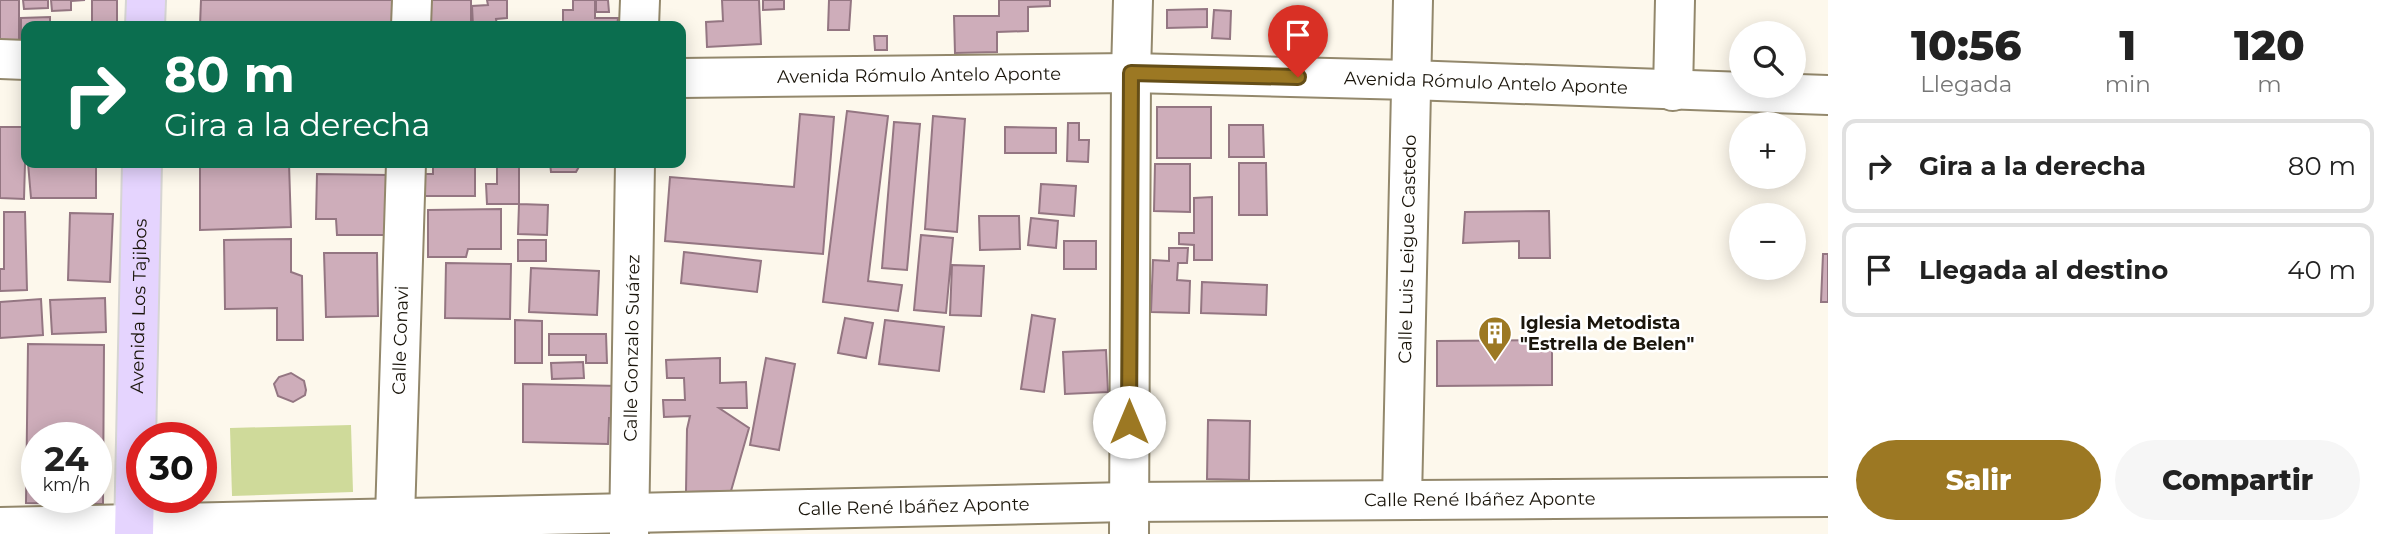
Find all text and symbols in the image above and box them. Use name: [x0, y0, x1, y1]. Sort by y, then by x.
pin: [1268, 5, 1328, 77]
icon: arrive: [1279, 16, 1317, 54]
text: 10:56: [1911, 19, 2022, 71]
text: 1: [2119, 19, 2136, 71]
text: 120: [2234, 19, 2305, 71]
map controls: [1729, 21, 1806, 280]
button: search: [1729, 21, 1806, 98]
text: 80 m: [164, 45, 295, 104]
icon: right: [49, 49, 140, 140]
street label: Avenida Rómulo Antelo Aponte: [777, 63, 1061, 88]
street label: Avenida Rómulo Antelo Aponte: [1344, 67, 1628, 99]
text: Llegada: [1920, 70, 2012, 98]
text: min: [2105, 70, 2151, 98]
text: m: [2257, 70, 2282, 98]
text: Gira a la derecha: [164, 105, 430, 144]
button: +: [1729, 112, 1806, 189]
street label: Calle Luis Leigue Castedo: [1394, 134, 1421, 364]
icon: right: [1860, 147, 1898, 185]
text: Gira a la derecha: [1919, 150, 2146, 182]
text: 80 m: [2288, 150, 2356, 182]
button: −: [1729, 203, 1806, 280]
street label: Avenida Los Tajibos: [126, 218, 152, 394]
icon: arrive: [1860, 251, 1898, 289]
street label: Calle Gonzalo Suárez: [619, 254, 645, 442]
text: Llegada al destino: [1919, 254, 2168, 286]
text: 40 m: [2287, 254, 2356, 286]
street label: Calle Conavi: [388, 285, 413, 395]
place label: Iglesia Metodista "Estrella de Belen": [1520, 312, 1694, 355]
building icon: Iglesia Metodista "Estrella de Belen": [1476, 314, 1514, 363]
position arrow: [1092, 385, 1166, 459]
speed limit sign: 30: [126, 422, 217, 513]
text: 24: [44, 437, 89, 480]
button: Salir: [1856, 440, 2101, 520]
button: Compartir: [2115, 440, 2360, 520]
text: km/h: [42, 474, 91, 496]
street label: Calle René Ibáñez Aponte: [1364, 488, 1596, 511]
street label: Calle René Ibáñez Aponte: [798, 493, 1030, 520]

